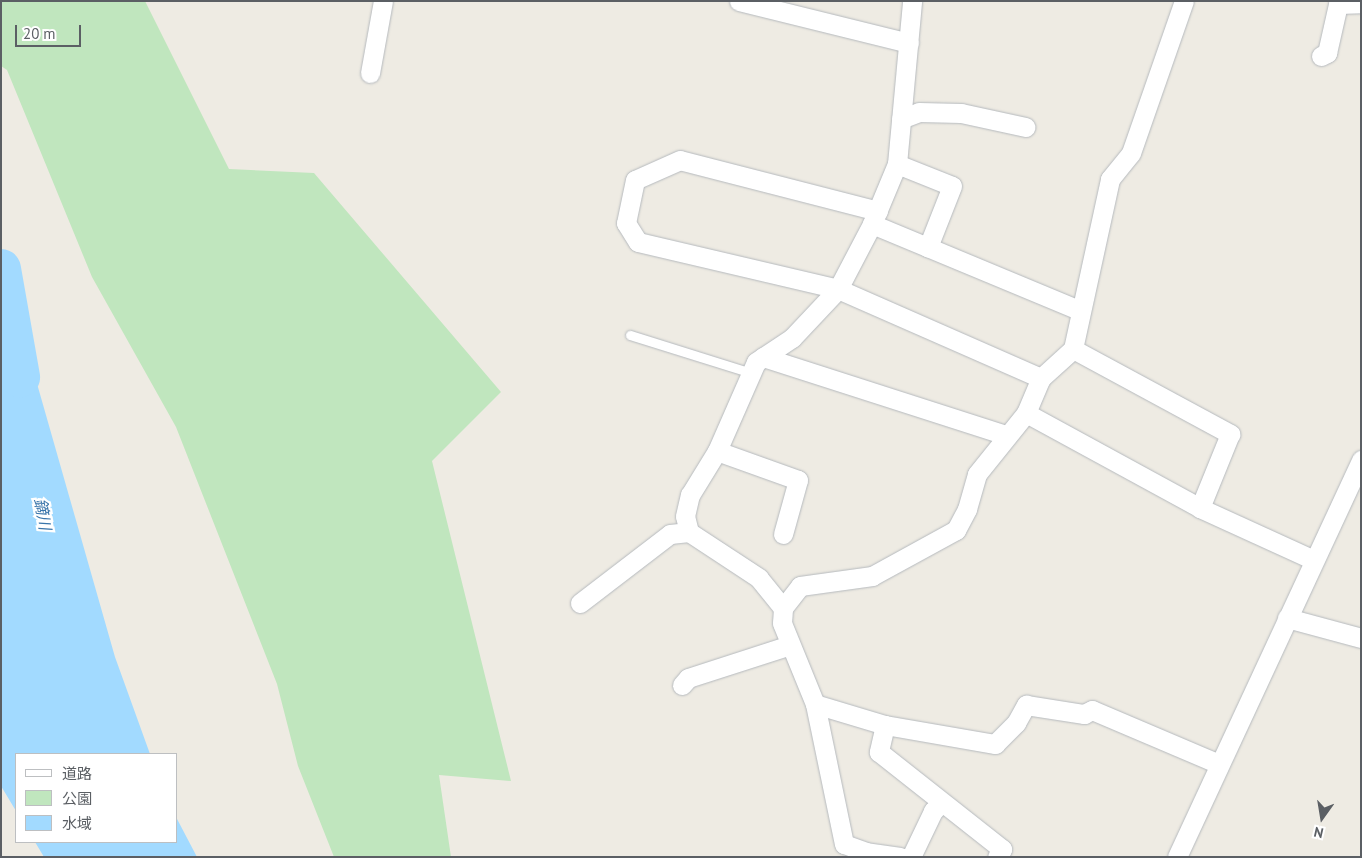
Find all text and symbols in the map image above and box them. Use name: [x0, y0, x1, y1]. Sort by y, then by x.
scale bar: [18, 15, 84, 47]
text: 20 m: [23, 24, 56, 43]
water label: 鏑川: [31, 497, 55, 531]
legend: [15, 753, 178, 843]
text: 道路: [62, 764, 92, 783]
text: 公園: [62, 789, 92, 808]
north arrow: [1297, 793, 1347, 843]
text: 水域: [62, 814, 92, 833]
text: N: [1312, 823, 1325, 842]

